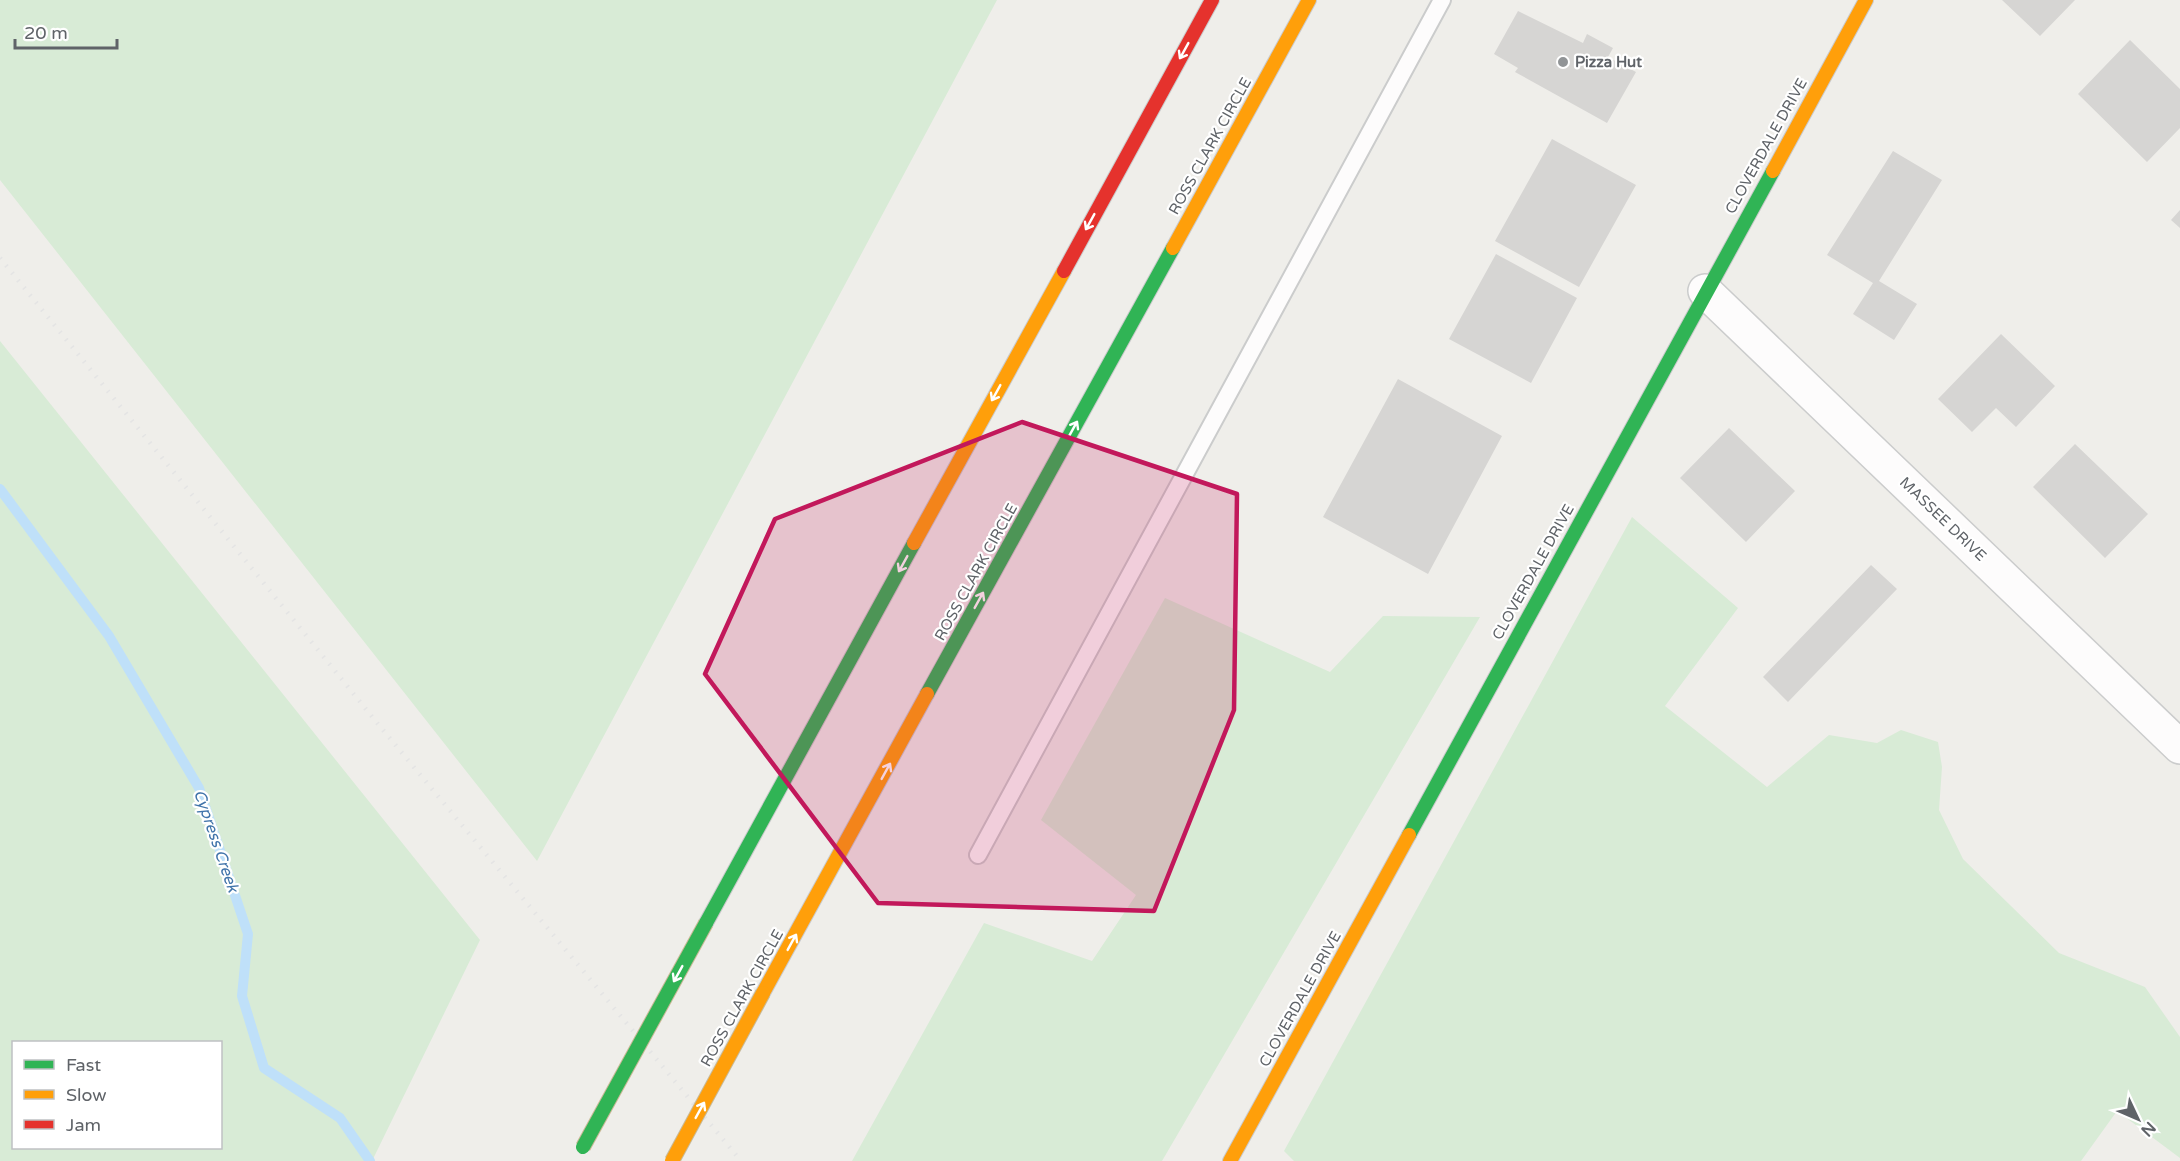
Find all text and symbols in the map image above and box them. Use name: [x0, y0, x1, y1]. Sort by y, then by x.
scale bar: [15, 12, 117, 50]
text: 20 m: [24, 22, 68, 44]
one-way arrow: [1178, 42, 1189, 60]
place label: Pizza Hut: [1575, 53, 1642, 71]
marker: Pizza Hut: [1556, 55, 1570, 69]
street label: ROSS CLARK CIRCLE: [1165, 74, 1255, 218]
street label: CLOVERDALE DRIVE: [1721, 75, 1811, 217]
one-way arrow: [1084, 213, 1096, 230]
one-way arrow: [990, 384, 1002, 401]
one-way arrow: [1067, 421, 1079, 438]
street label: MASSEE DRIVE: [1896, 473, 1990, 565]
street label: ROSS CLARK CIRCLE: [931, 500, 1021, 644]
street label: CLOVERDALE DRIVE: [1488, 501, 1578, 643]
one-way arrow: [896, 555, 908, 572]
one-way arrow: [973, 592, 985, 609]
one-way arrow: [880, 763, 892, 780]
water label: Cypress Creek: [189, 787, 243, 896]
street label: ROSS CLARK CIRCLE: [697, 926, 787, 1070]
street label: CLOVERDALE DRIVE: [1255, 928, 1345, 1070]
one-way arrow: [786, 934, 798, 951]
one-way arrow: [672, 965, 684, 982]
legend: [12, 1041, 222, 1149]
text: Fast: [66, 1054, 101, 1076]
text: Slow: [66, 1084, 107, 1106]
north arrow: [2108, 1089, 2168, 1149]
one-way arrow: [695, 1101, 706, 1119]
text: Jam: [66, 1114, 101, 1136]
text: N: [2136, 1117, 2160, 1140]

